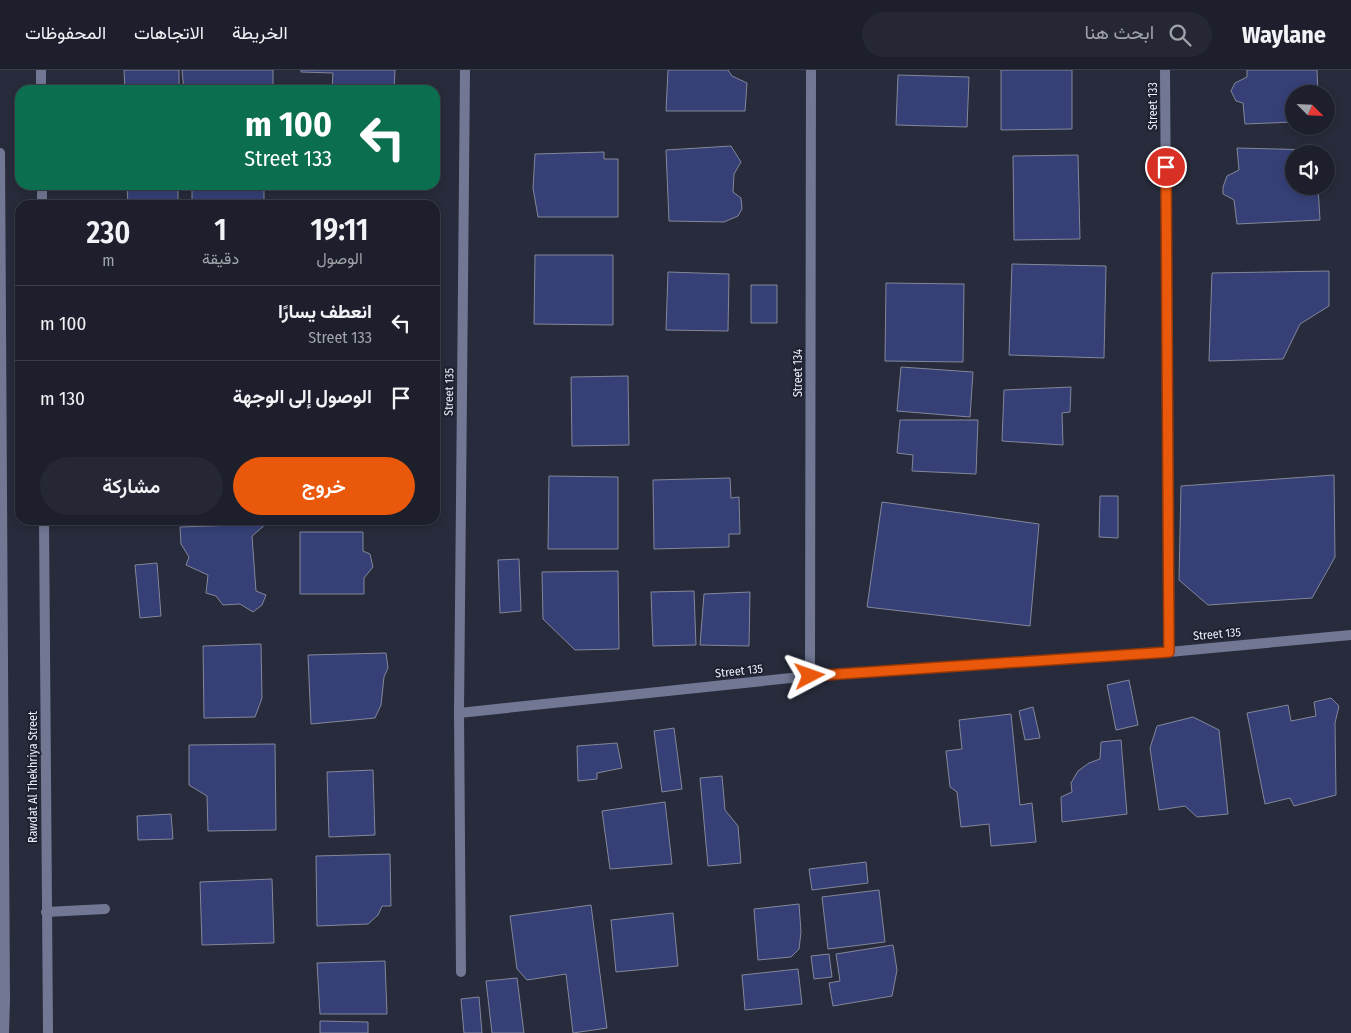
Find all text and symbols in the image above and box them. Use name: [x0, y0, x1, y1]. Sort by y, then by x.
search box: [862, 12, 1212, 57]
text: ابحث هنا: [1084, 21, 1154, 44]
icon: search: [1166, 21, 1194, 49]
text: Waylane: [1242, 21, 1326, 49]
text: المحفوظات: [25, 22, 106, 44]
text: الاتجاهات: [134, 22, 204, 44]
text: الخريطة: [232, 22, 288, 44]
street label: Street 133: [1146, 82, 1160, 130]
north arrow: [1285, 85, 1335, 135]
map controls: [1285, 85, 1335, 195]
text: 100 m: [245, 103, 332, 145]
icon: left: [350, 105, 415, 170]
text: Street 133: [244, 145, 332, 172]
button: sound: [1285, 145, 1335, 195]
pin: [1145, 146, 1187, 188]
icon: arrive: [1152, 153, 1180, 181]
text: 1: [214, 212, 227, 248]
text: 19:11: [311, 212, 368, 248]
text: 230: [87, 215, 130, 251]
text: دقيقة: [202, 249, 239, 268]
text: الوصول: [316, 249, 363, 268]
text: m: [102, 251, 115, 270]
text: انعطف يسارًا: [278, 300, 372, 323]
icon: left: [387, 309, 415, 337]
text: 100 m: [40, 312, 86, 335]
text: Street 133: [308, 328, 372, 347]
street label: Street 134: [791, 349, 805, 397]
street label: Street 135: [442, 367, 456, 416]
icon: arrive: [387, 384, 415, 412]
text: الوصول إلى الوجهة: [233, 385, 372, 408]
text: 130 m: [40, 387, 85, 410]
button: مشاركة: [40, 457, 223, 515]
button: خروج: [233, 457, 415, 515]
street label: Street 135: [1193, 625, 1242, 643]
position arrow: [783, 649, 835, 701]
street label: Street 135: [714, 661, 764, 680]
street label: Rawdat Al Thekhriya Street: [26, 711, 40, 843]

